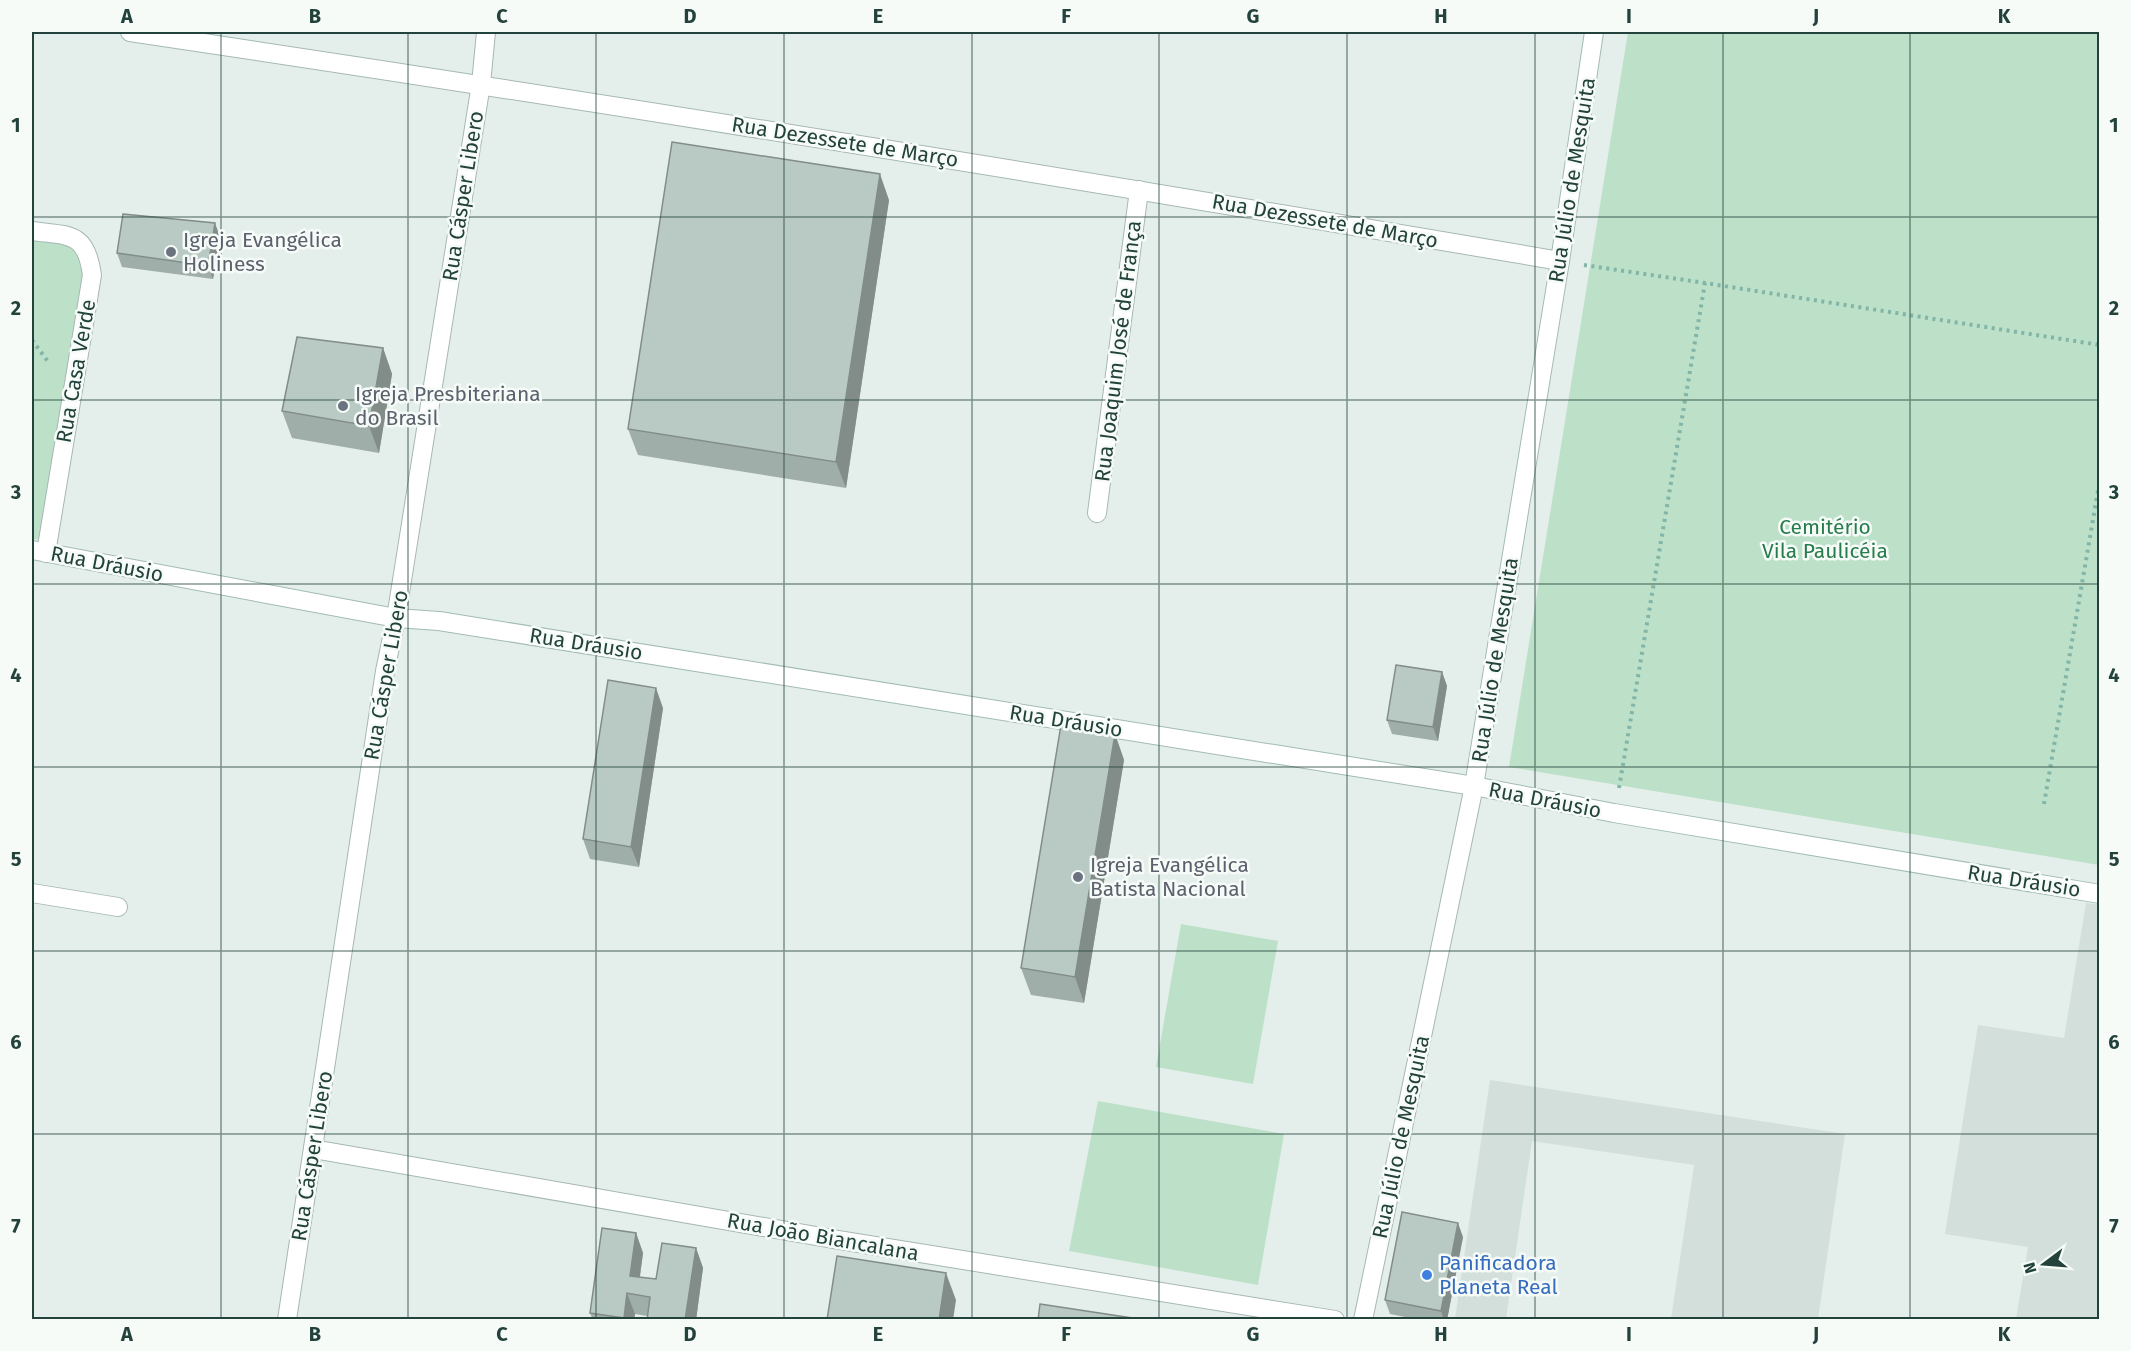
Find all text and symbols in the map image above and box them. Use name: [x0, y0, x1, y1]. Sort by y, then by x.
text: A: [120, 4, 134, 28]
text: B: [309, 4, 321, 28]
text: C: [496, 4, 508, 28]
text: D: [683, 4, 697, 28]
text: E: [873, 4, 883, 28]
text: F: [1061, 4, 1071, 28]
text: G: [1247, 4, 1259, 28]
text: H: [1434, 4, 1448, 28]
text: I: [1626, 4, 1632, 28]
text: J: [1812, 4, 1819, 28]
text: K: [1998, 4, 2011, 28]
street label: Rua Júlio de Mesquita: [1543, 76, 1601, 284]
street label: Rua Cásper Libero: [437, 109, 489, 283]
street label: Rua Dezessete de Março: [730, 111, 960, 173]
text: 1: [11, 113, 21, 137]
text: 1: [2109, 113, 2119, 137]
street label: Rua Dezessete de Março: [1210, 188, 1440, 254]
street label: Rua Joaquim José de França: [1089, 219, 1147, 483]
place label: Igreja Evangélica Holiness: [183, 227, 342, 277]
marker: Igreja Evangélica Holiness: [164, 245, 178, 259]
text: 2: [11, 296, 21, 320]
text: 2: [2109, 296, 2119, 320]
street label: Rua Casa Verde: [51, 297, 101, 445]
place label: Igreja Presbiteriana do Brasil: [355, 381, 541, 431]
marker: Igreja Presbiteriana do Brasil: [336, 399, 350, 413]
text: 3: [10, 480, 21, 504]
text: 3: [2108, 480, 2119, 504]
park label: Cemitério Vila Paulicéia: [1762, 514, 1888, 564]
street label: Rua Dráusio: [48, 540, 166, 588]
street label: Rua Júlio de Mesquita: [1466, 556, 1524, 764]
street label: Rua Cásper Libero: [358, 588, 414, 762]
street label: Rua Dráusio: [527, 622, 645, 666]
text: 4: [10, 663, 22, 687]
text: 4: [2108, 663, 2120, 687]
street label: Rua Dráusio: [1007, 699, 1125, 743]
street label: Rua Dráusio: [1486, 776, 1604, 824]
text: 5: [11, 847, 22, 871]
text: 5: [2109, 847, 2120, 871]
place label: Igreja Evangélica Batista Nacional: [1090, 852, 1249, 902]
street label: Rua Dráusio: [1965, 859, 2083, 903]
marker: Igreja Evangélica Batista Nacional: [1071, 870, 1085, 884]
text: 6: [10, 1030, 22, 1054]
text: 6: [2108, 1030, 2120, 1054]
street label: Rua Júlio de Mesquita: [1367, 1033, 1435, 1241]
street label: Rua Cásper Libero: [286, 1069, 338, 1243]
street label: Rua João Biancalana: [725, 1207, 921, 1267]
text: 7: [11, 1214, 21, 1238]
text: 7: [2109, 1214, 2119, 1238]
north arrow: [2014, 1234, 2074, 1294]
place label: Panificadora Planeta Real: [1439, 1250, 1558, 1300]
text: N: [2019, 1260, 2041, 1276]
marker: Panificadora Planeta Real: [1420, 1268, 1434, 1282]
text: A: [120, 1322, 134, 1346]
text: B: [309, 1322, 321, 1346]
text: C: [496, 1322, 508, 1346]
text: D: [683, 1322, 697, 1346]
text: E: [873, 1322, 883, 1346]
text: F: [1061, 1322, 1071, 1346]
text: G: [1247, 1322, 1259, 1346]
text: H: [1434, 1322, 1448, 1346]
text: I: [1626, 1322, 1632, 1346]
text: J: [1812, 1322, 1819, 1346]
text: K: [1998, 1322, 2011, 1346]

